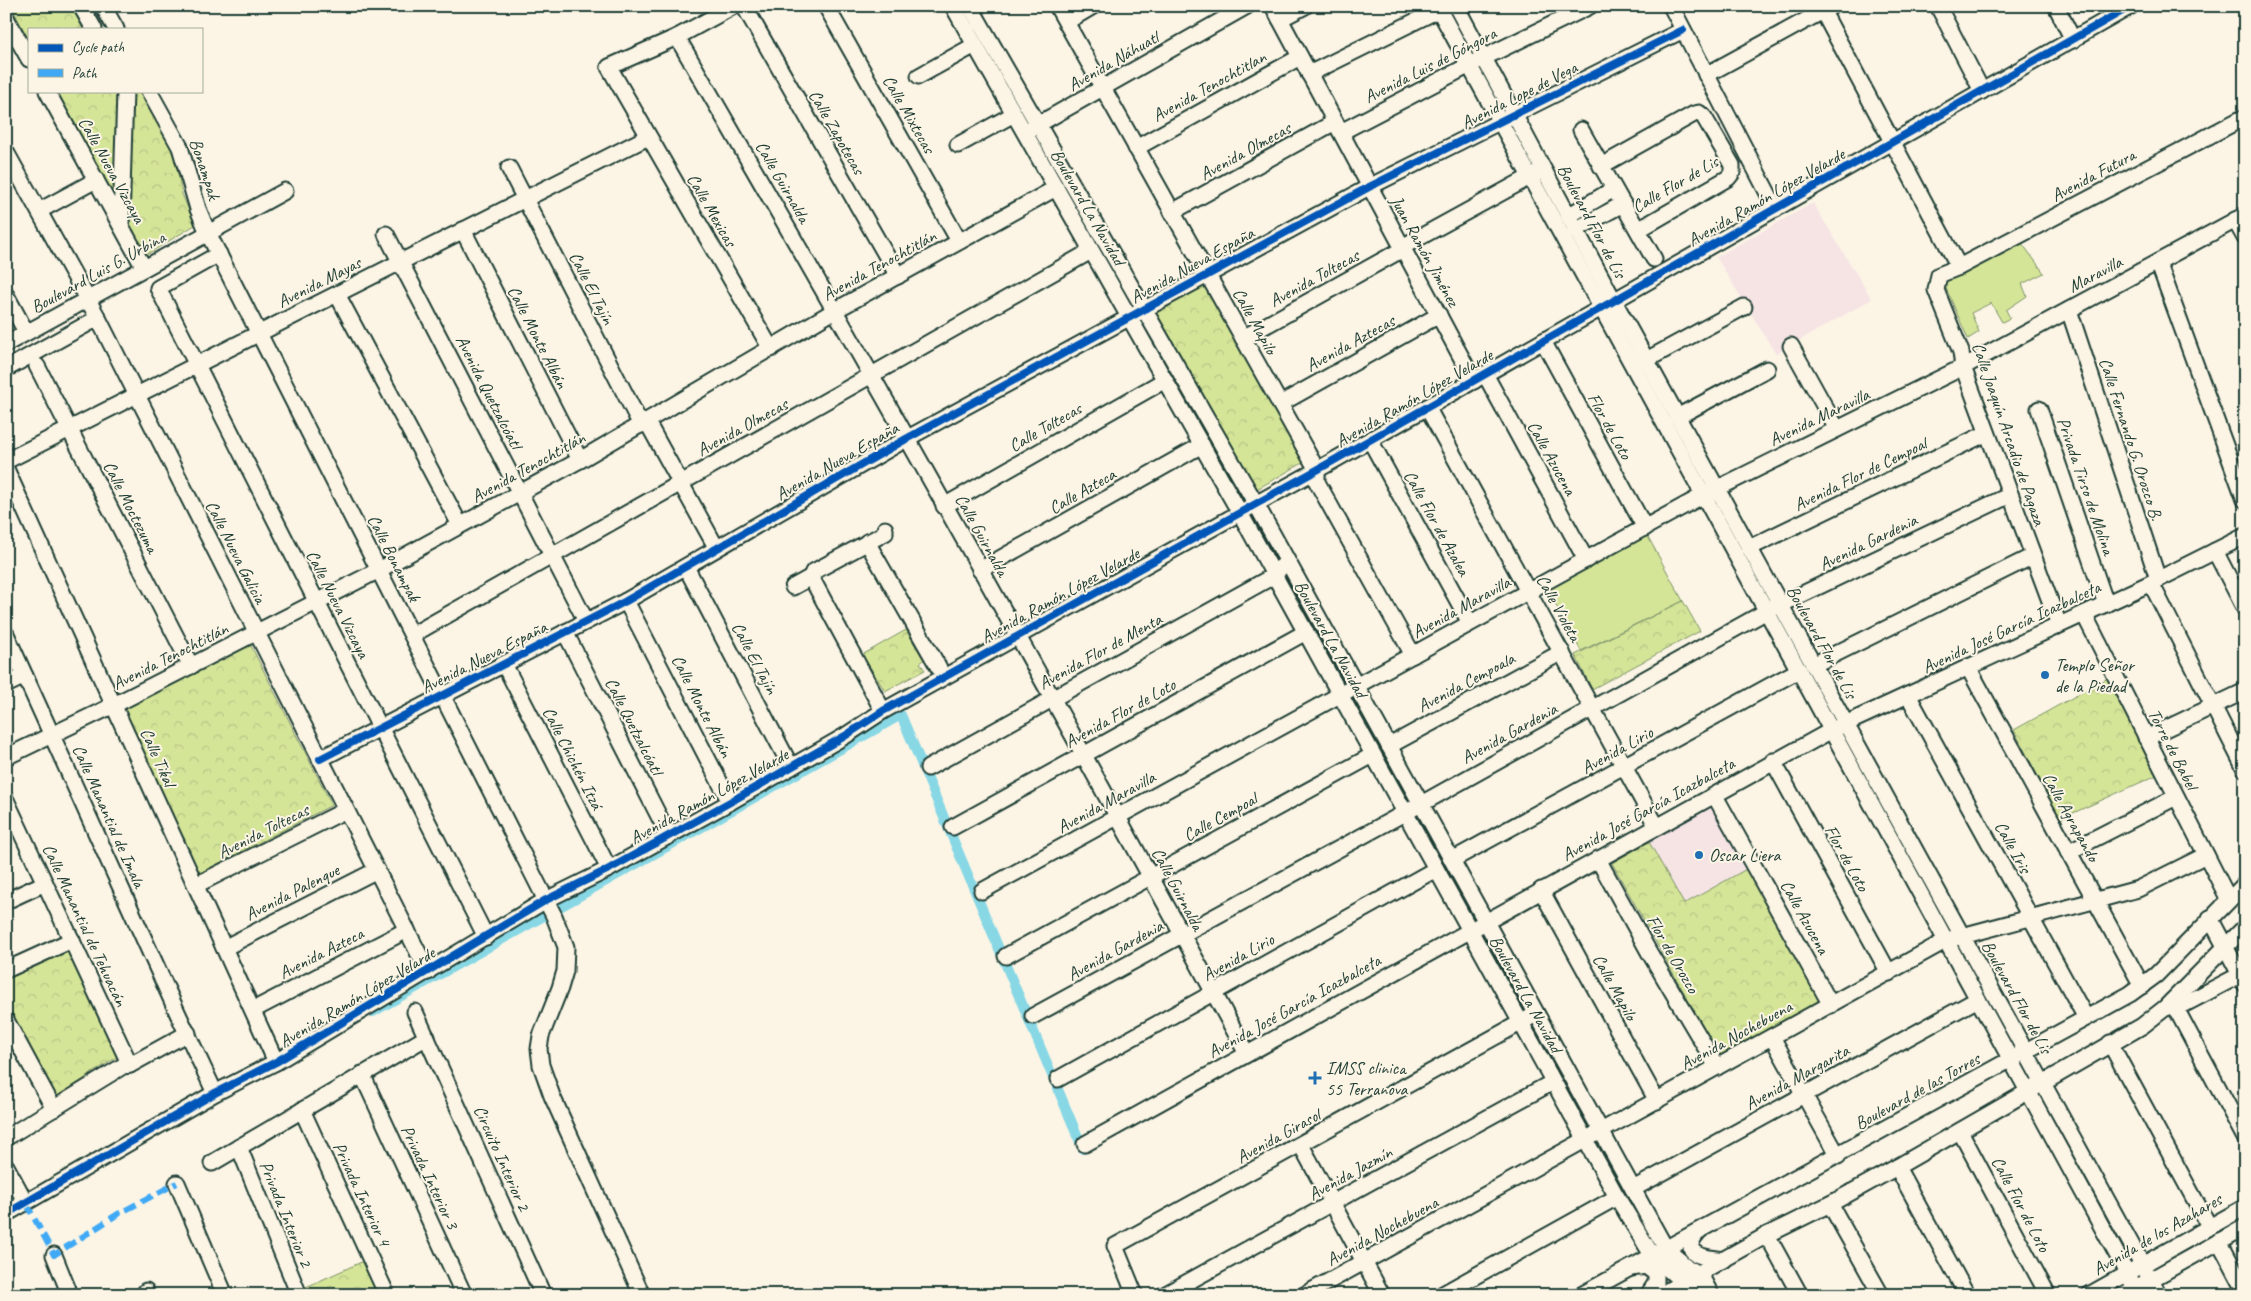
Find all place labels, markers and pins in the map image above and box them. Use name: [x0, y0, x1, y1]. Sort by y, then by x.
place label: Templo Señor de la Piedad: [2055, 654, 2136, 697]
marker: Templo Señor de la Piedad: [2039, 669, 2051, 681]
place label: Oscar Liera: [1709, 844, 1782, 866]
marker: Oscar Liera: [1693, 849, 1705, 861]
place label: IMSS clinica 55 Terranova: [1326, 1057, 1408, 1100]
marker: IMSS clinica 55 Terranova: [1308, 1071, 1322, 1085]

